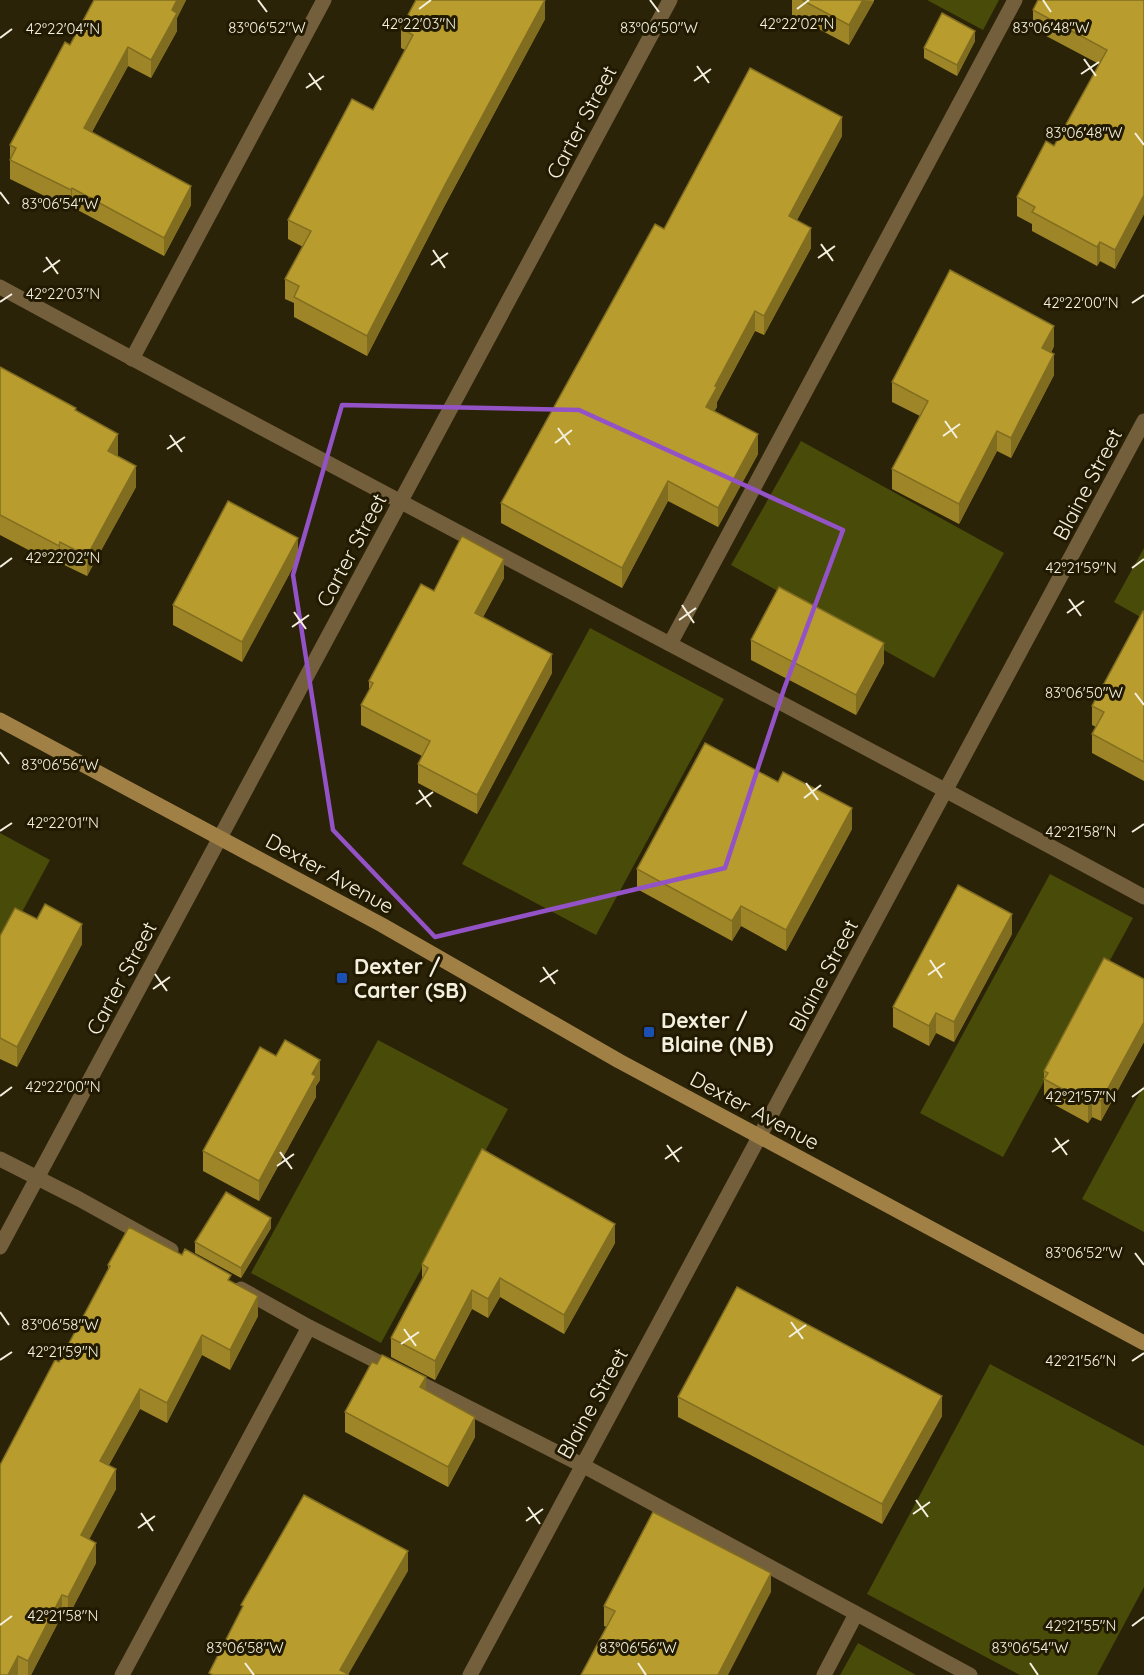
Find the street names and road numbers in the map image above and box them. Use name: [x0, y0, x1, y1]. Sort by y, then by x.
street label: Carter Street: [540, 61, 622, 183]
street label: Blaine Street: [1047, 424, 1127, 544]
street label: Carter Street: [310, 489, 392, 611]
street label: Dexter Avenue: [261, 827, 399, 919]
street label: Blaine Street: [783, 915, 863, 1035]
street label: Carter Street: [80, 917, 162, 1039]
street label: Dexter Avenue: [686, 1065, 824, 1155]
street label: Blaine Street: [551, 1343, 633, 1463]

